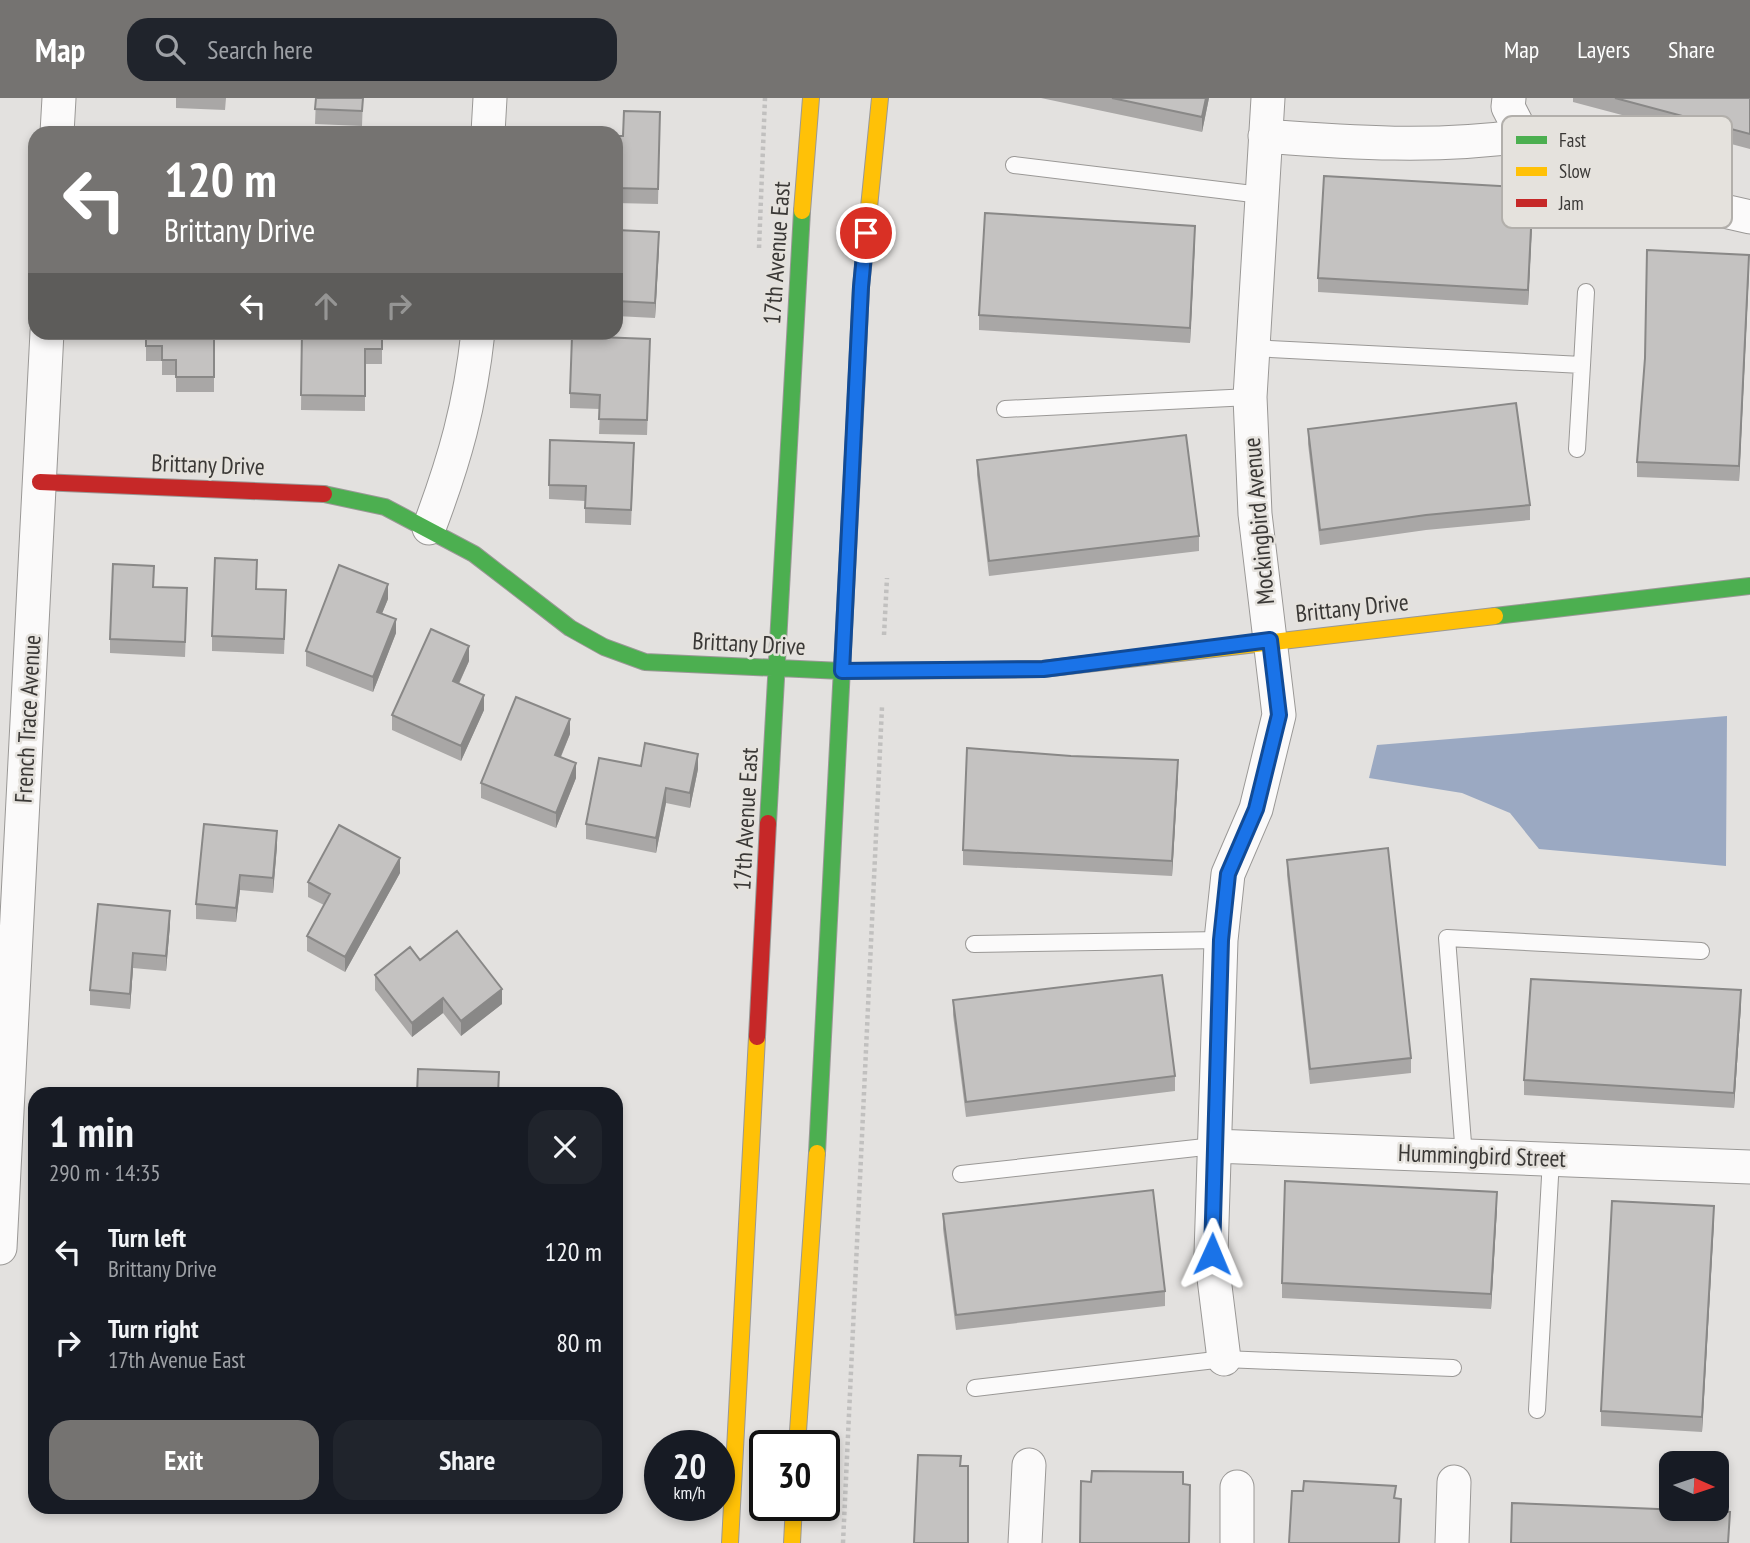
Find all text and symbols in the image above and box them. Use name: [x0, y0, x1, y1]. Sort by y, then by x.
search box: [127, 18, 617, 81]
text: Map: [35, 28, 85, 71]
icon: search: [151, 30, 189, 68]
text: Search here: [207, 33, 313, 66]
text: Map: [1504, 34, 1539, 65]
text: Layers: [1577, 34, 1630, 65]
text: Share: [1668, 34, 1715, 65]
legend: [1502, 116, 1732, 228]
text: Fast: [1559, 128, 1587, 152]
text: 120 m: [164, 147, 277, 211]
icon: left: [49, 154, 140, 245]
text: Slow: [1559, 159, 1592, 183]
street label: 17th Avenue East: [756, 180, 797, 326]
text: Jam: [1558, 191, 1584, 215]
pin: [836, 203, 896, 263]
text: Brittany Drive: [164, 209, 315, 251]
icon: arrive: [847, 214, 885, 252]
icon: left: [234, 287, 272, 325]
icon: ahead: [307, 287, 345, 325]
icon: right: [380, 287, 418, 325]
street label: Mockingbird Avenue: [1236, 436, 1281, 606]
street label: Brittany Drive: [151, 447, 265, 482]
street label: Brittany Drive: [1294, 586, 1410, 629]
street label: Brittany Drive: [692, 625, 806, 662]
street label: French Trace Avenue: [8, 634, 47, 804]
street label: 17th Avenue East: [726, 746, 765, 891]
text: 1 min: [49, 1104, 134, 1159]
button: close: [528, 1110, 602, 1184]
street label: Hummingbird Street: [1398, 1137, 1567, 1174]
text: 290 m · 14:35: [49, 1158, 161, 1187]
position arrow: [1175, 1217, 1249, 1291]
text: Turn left: [108, 1221, 186, 1254]
icon: left: [49, 1233, 87, 1271]
text: 120 m: [544, 1235, 602, 1268]
text: Brittany Drive: [108, 1254, 217, 1283]
text: Turn right: [108, 1312, 199, 1345]
icon: right: [49, 1324, 87, 1362]
text: 80 m: [556, 1326, 602, 1359]
text: 17th Avenue East: [108, 1345, 245, 1374]
button: Exit: [49, 1420, 319, 1500]
button: Share: [333, 1420, 602, 1500]
speed limit sign: 30: [749, 1430, 840, 1521]
text: 20: [673, 1443, 706, 1489]
north arrow: [1659, 1451, 1729, 1521]
map controls: [1659, 1451, 1729, 1521]
text: km/h: [674, 1481, 705, 1504]

